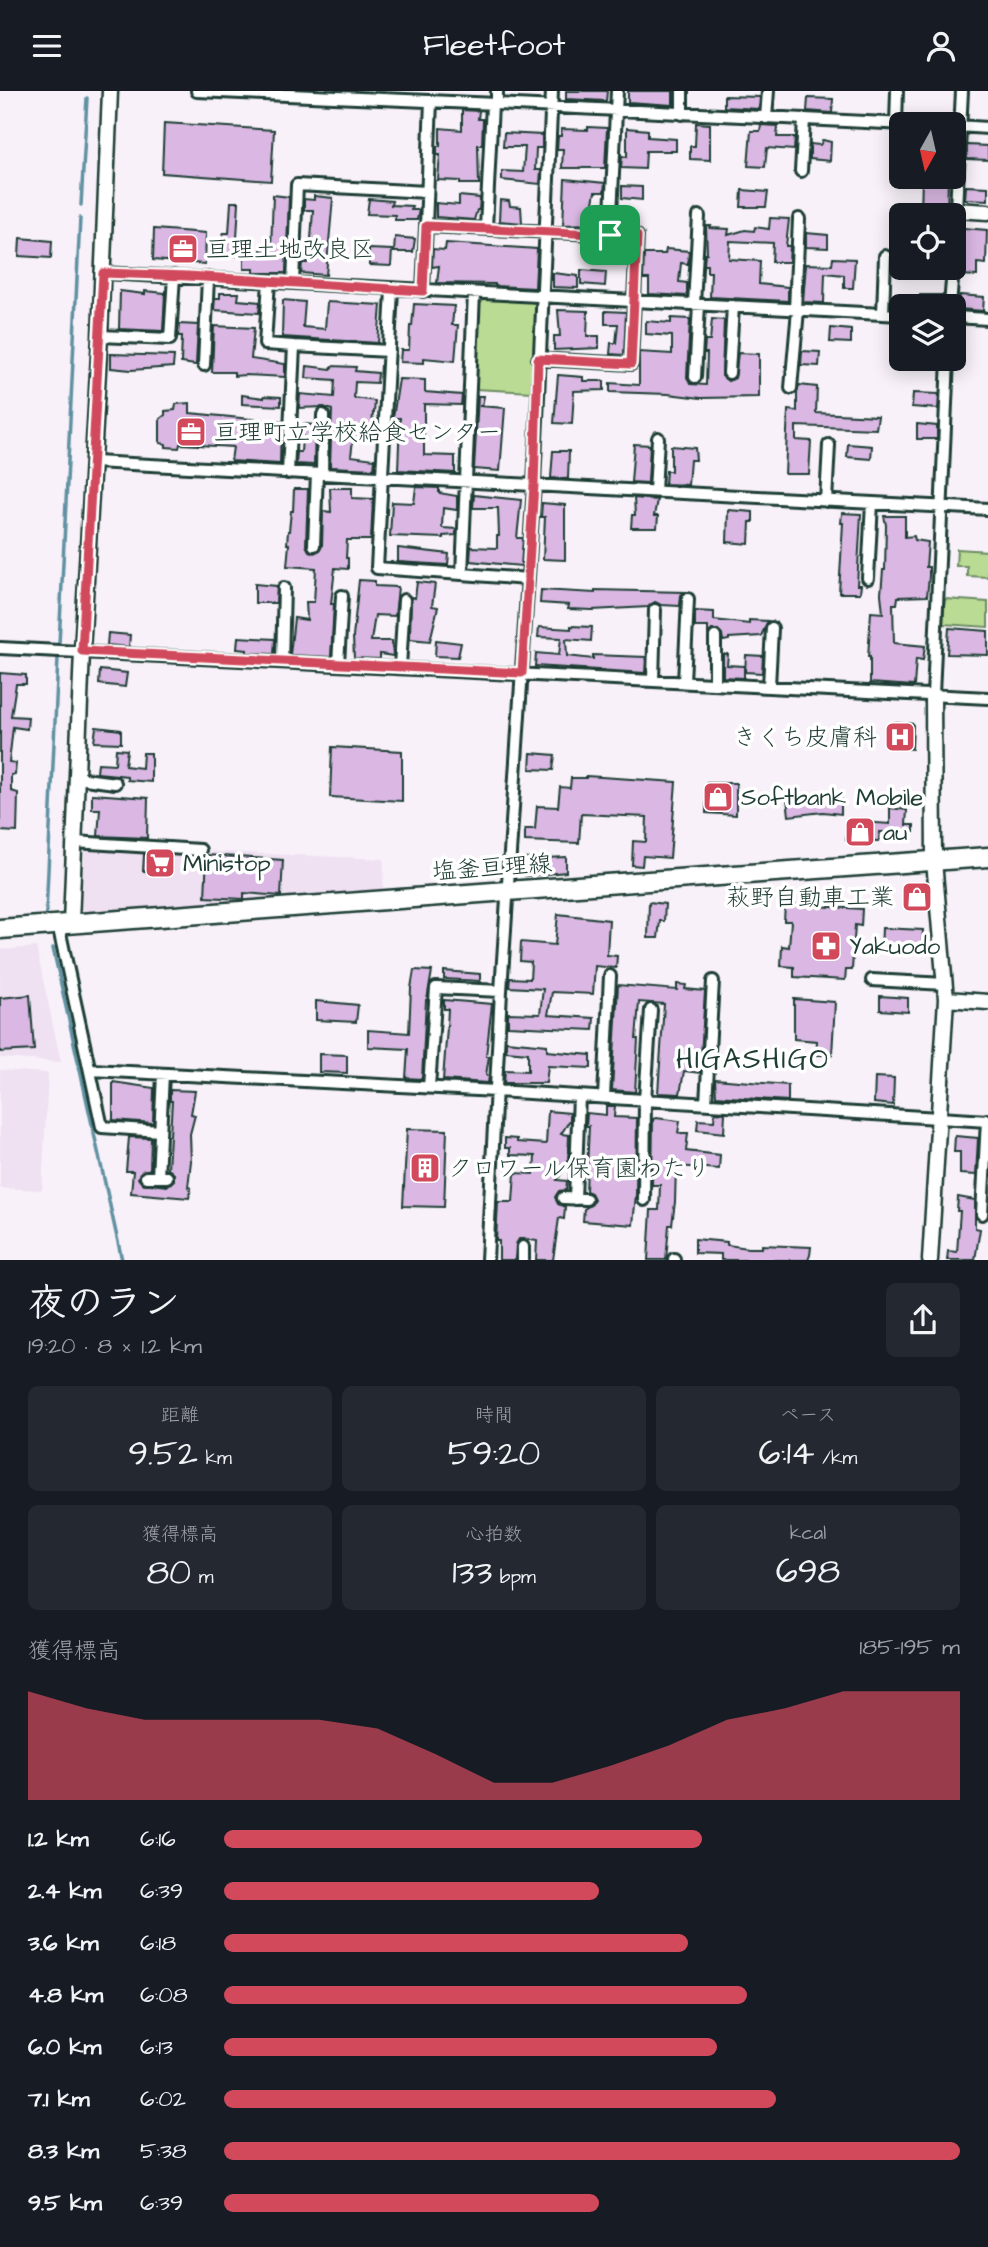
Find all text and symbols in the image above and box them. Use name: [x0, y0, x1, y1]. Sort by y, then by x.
text: Fleetfoot: [423, 23, 565, 68]
icon: menu: [28, 27, 66, 65]
icon: person: [922, 27, 960, 65]
north arrow: [889, 112, 966, 189]
map controls: [889, 112, 966, 371]
button: locate: [889, 203, 966, 280]
pin: [580, 205, 640, 265]
icon: arrive: [591, 216, 629, 254]
office icon: 亘理土地改良区: [166, 232, 200, 266]
place label: 亘理土地改良区: [206, 233, 374, 267]
button: layers: [889, 294, 966, 371]
office icon: 亘理町立学校給食センター: [174, 415, 208, 449]
place label: 亘理町立学校給食センター: [214, 416, 501, 450]
hospital icon: きくち皮膚科: [883, 720, 917, 754]
place label: きくち皮膚科: [733, 721, 877, 755]
shop icon: Softbank Mobile: [701, 780, 735, 814]
place label: Softbank Mobile: [741, 781, 923, 815]
shop icon: au: [843, 815, 877, 849]
place label: au: [883, 816, 907, 850]
supermarket icon: Ministop: [143, 846, 177, 880]
place label: Ministop: [183, 847, 271, 881]
street label: 塩釜亘理線: [431, 847, 553, 889]
shop icon: 萩野自動車工業: [900, 880, 934, 914]
place label: 萩野自動車工業: [726, 881, 894, 915]
pharmacy icon: Yakuodo: [809, 929, 843, 963]
place label: Yakuodo: [849, 930, 941, 964]
district label: HIGASHIGO: [676, 1040, 830, 1079]
building icon: クロワール保育園わたり: [408, 1151, 442, 1185]
place label: クロワール保育園わたり: [448, 1152, 711, 1186]
text: 夜のラン: [28, 1278, 180, 1330]
button: share: [886, 1283, 960, 1357]
text: 19:20 · 8 × 1.2 km: [28, 1330, 202, 1362]
text: 距離: [161, 1402, 199, 1429]
text: 時間: [475, 1402, 513, 1429]
text: ペース: [780, 1402, 836, 1429]
text: 9.52: [128, 1429, 198, 1478]
text: 59:20: [448, 1429, 540, 1478]
text: 6:14: [759, 1429, 815, 1478]
text: km: [198, 1445, 232, 1472]
text: /km: [815, 1445, 857, 1472]
text: kcal: [790, 1520, 826, 1547]
text: 獲得標高: [142, 1521, 218, 1548]
text: 心拍数: [465, 1521, 523, 1548]
text: 698: [776, 1547, 840, 1596]
text: 80: [146, 1548, 191, 1597]
text: 133: [452, 1548, 492, 1597]
text: m: [191, 1564, 214, 1591]
text: bpm: [492, 1564, 536, 1591]
text: 185–195 m: [859, 1631, 960, 1663]
text: 獲得標高: [28, 1635, 120, 1667]
text: 1.2 km: [28, 1823, 89, 1855]
text: 6:16: [140, 1823, 176, 1855]
text: 2.4 km: [28, 1875, 101, 1907]
text: 6:39: [140, 1875, 183, 1907]
text: 3.6 km: [28, 1927, 99, 1959]
text: 6:18: [140, 1927, 176, 1959]
text: 4.8 km: [28, 1979, 103, 2011]
text: 6:08: [140, 1979, 188, 2011]
text: 6.0 km: [28, 2031, 101, 2063]
text: 6:13: [140, 2031, 173, 2063]
text: 7.1 km: [28, 2083, 90, 2115]
text: 6:02: [140, 2083, 186, 2115]
text: 8.3 km: [28, 2135, 99, 2167]
text: 5:38: [140, 2135, 187, 2167]
text: 9.5 km: [28, 2187, 102, 2219]
text: 6:39: [140, 2187, 183, 2219]

